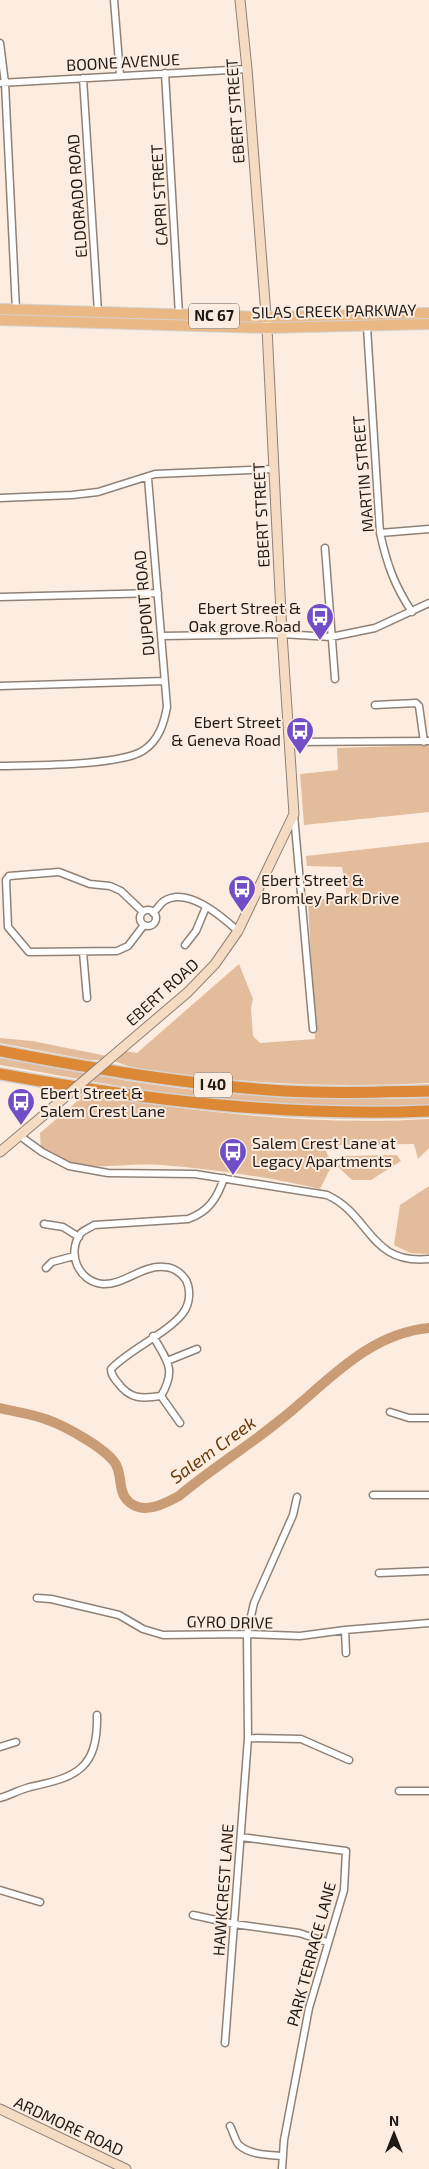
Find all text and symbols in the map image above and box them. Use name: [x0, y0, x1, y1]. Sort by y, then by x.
street label: BOONE AVENUE: [66, 49, 180, 74]
street label: EBERT STREET: [221, 58, 248, 164]
street label: ELDORADO ROAD: [63, 133, 90, 259]
street label: CAPRI STREET: [146, 144, 171, 246]
street label: SILAS CREEK PARKWAY: [251, 300, 417, 321]
road number: NC 67: [189, 304, 239, 328]
street label: MARTIN STREET: [348, 415, 377, 533]
street label: EBERT STREET: [248, 462, 273, 568]
street label: DUPONT ROAD: [129, 549, 158, 657]
place label: Ebert Street & Oak grove Road: [188, 598, 301, 635]
bus stop icon: Ebert Street & Oak grove Road: [305, 602, 335, 641]
place label: Ebert Street & Geneva Road: [171, 712, 281, 749]
bus stop icon: Ebert Street & Geneva Road: [285, 716, 315, 755]
place label: Ebert Street & Bromley Park Drive: [261, 870, 399, 907]
bus stop icon: Ebert Street & Bromley Park Drive: [227, 874, 257, 913]
street label: EBERT ROAD: [121, 954, 202, 1029]
road number: I 40: [194, 1072, 232, 1098]
place label: Ebert Street & Salem Crest Lane: [40, 1083, 165, 1120]
bus stop icon: Ebert Street & Salem Crest Lane: [6, 1087, 36, 1126]
place label: Salem Crest Lane at Legacy Apartments: [252, 1133, 396, 1170]
bus stop icon: Salem Crest Lane at Legacy Apartments: [218, 1137, 248, 1176]
water label: Salem Creek: [165, 1411, 260, 1488]
street label: GYRO DRIVE: [187, 1611, 274, 1632]
street label: HAWKCREST LANE: [208, 1823, 237, 1957]
street label: PARK TERRACE LANE: [282, 1879, 339, 2028]
street label: ARDMORE ROAD: [11, 2092, 127, 2159]
north arrow: [369, 2109, 419, 2159]
text: N: [389, 2112, 399, 2129]

